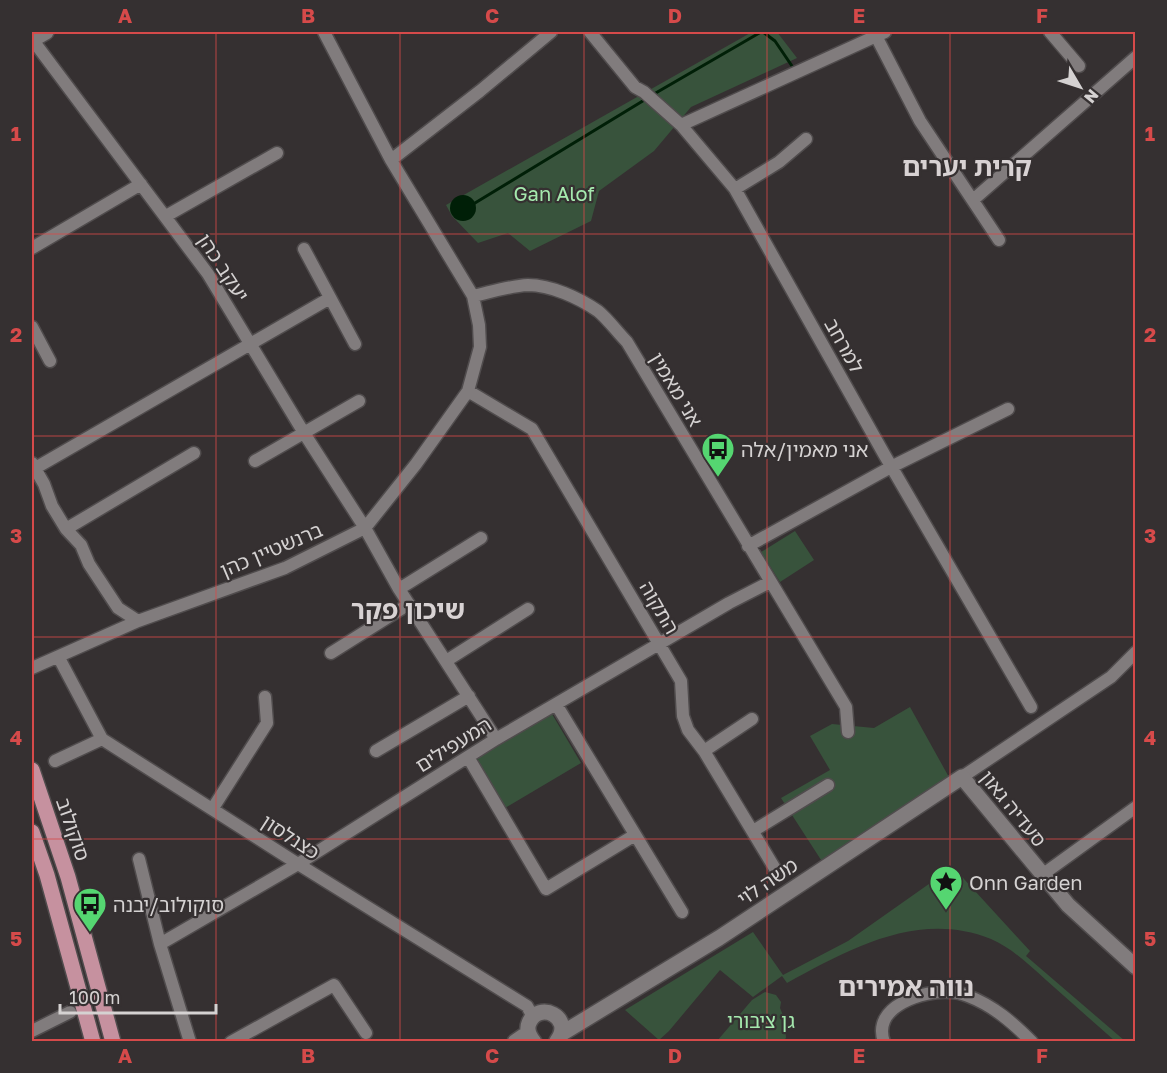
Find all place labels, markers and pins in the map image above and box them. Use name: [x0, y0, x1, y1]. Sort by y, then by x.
bus stop icon: אני מאמין/אלה: [700, 431, 736, 478]
place label: אני מאמין/אלה: [741, 437, 868, 461]
place icon: Onn Garden: [928, 864, 964, 911]
place label: Onn Garden: [969, 870, 1083, 894]
bus stop icon: סוקולוב/יבנה: [72, 886, 108, 933]
place label: סוקולוב/יבנה: [113, 892, 224, 916]

